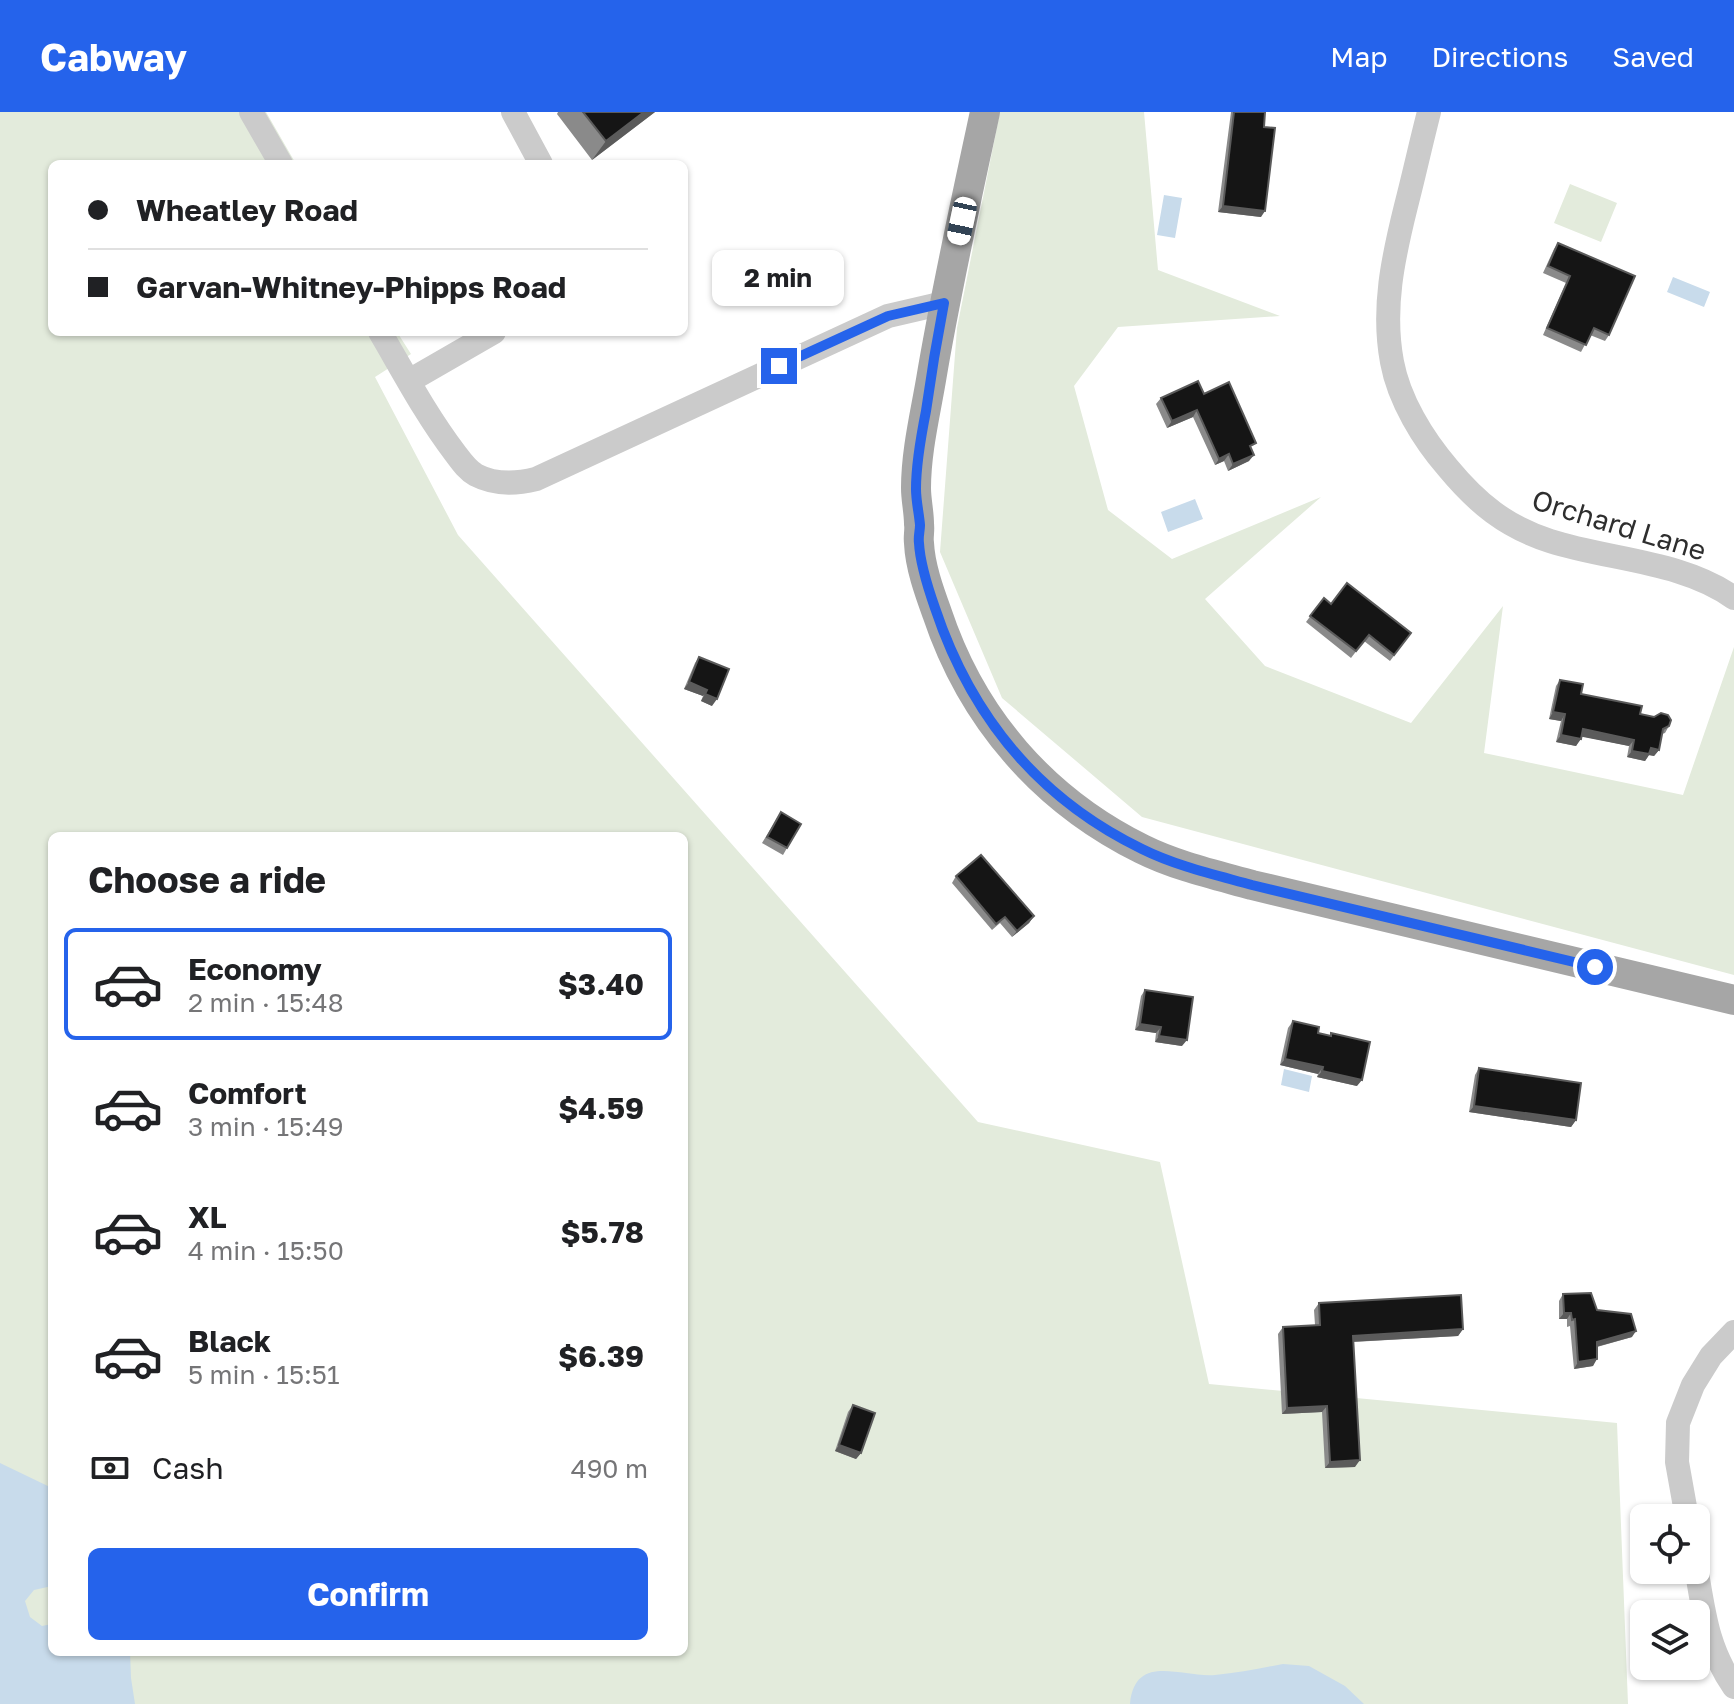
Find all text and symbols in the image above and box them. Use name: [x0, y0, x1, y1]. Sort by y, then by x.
text: Cabway: [40, 34, 187, 79]
text: Map: [1330, 40, 1387, 73]
text: Directions: [1431, 40, 1568, 73]
text: Saved: [1612, 40, 1694, 73]
text: Wheatley Road: [136, 192, 358, 228]
car: [945, 195, 979, 247]
callout: 2 min: [713, 250, 845, 306]
text: 2 min: [744, 262, 812, 293]
text: Garvan-Whitney-Phipps Road: [136, 269, 566, 305]
route end: [761, 348, 797, 384]
street label: Orchard Lane: [1528, 482, 1710, 567]
text: Choose a ride: [88, 858, 326, 901]
icon: car: [92, 948, 164, 1020]
route start: [1577, 949, 1613, 985]
text: Economy: [188, 951, 322, 987]
text: $3.40: [558, 966, 644, 1002]
text: 2 min · 15:48: [188, 987, 344, 1018]
icon: car: [92, 1072, 164, 1144]
text: Comfort: [188, 1075, 307, 1111]
text: $4.59: [558, 1090, 644, 1126]
text: 3 min · 15:49: [188, 1111, 344, 1142]
icon: car: [92, 1196, 164, 1268]
text: XL: [188, 1199, 227, 1235]
text: $5.78: [560, 1214, 644, 1250]
text: 4 min · 15:50: [188, 1235, 344, 1266]
icon: car: [92, 1320, 164, 1392]
text: Black: [188, 1323, 271, 1359]
text: $6.39: [558, 1338, 644, 1374]
text: 5 min · 15:51: [188, 1359, 340, 1390]
icon: cash: [88, 1446, 132, 1490]
text: Cash: [152, 1450, 224, 1486]
text: 490 m: [571, 1453, 648, 1484]
map controls: [1630, 1504, 1710, 1680]
button: locate: [1630, 1504, 1710, 1584]
button: Confirm: [88, 1548, 648, 1640]
button: layers: [1630, 1600, 1710, 1680]

